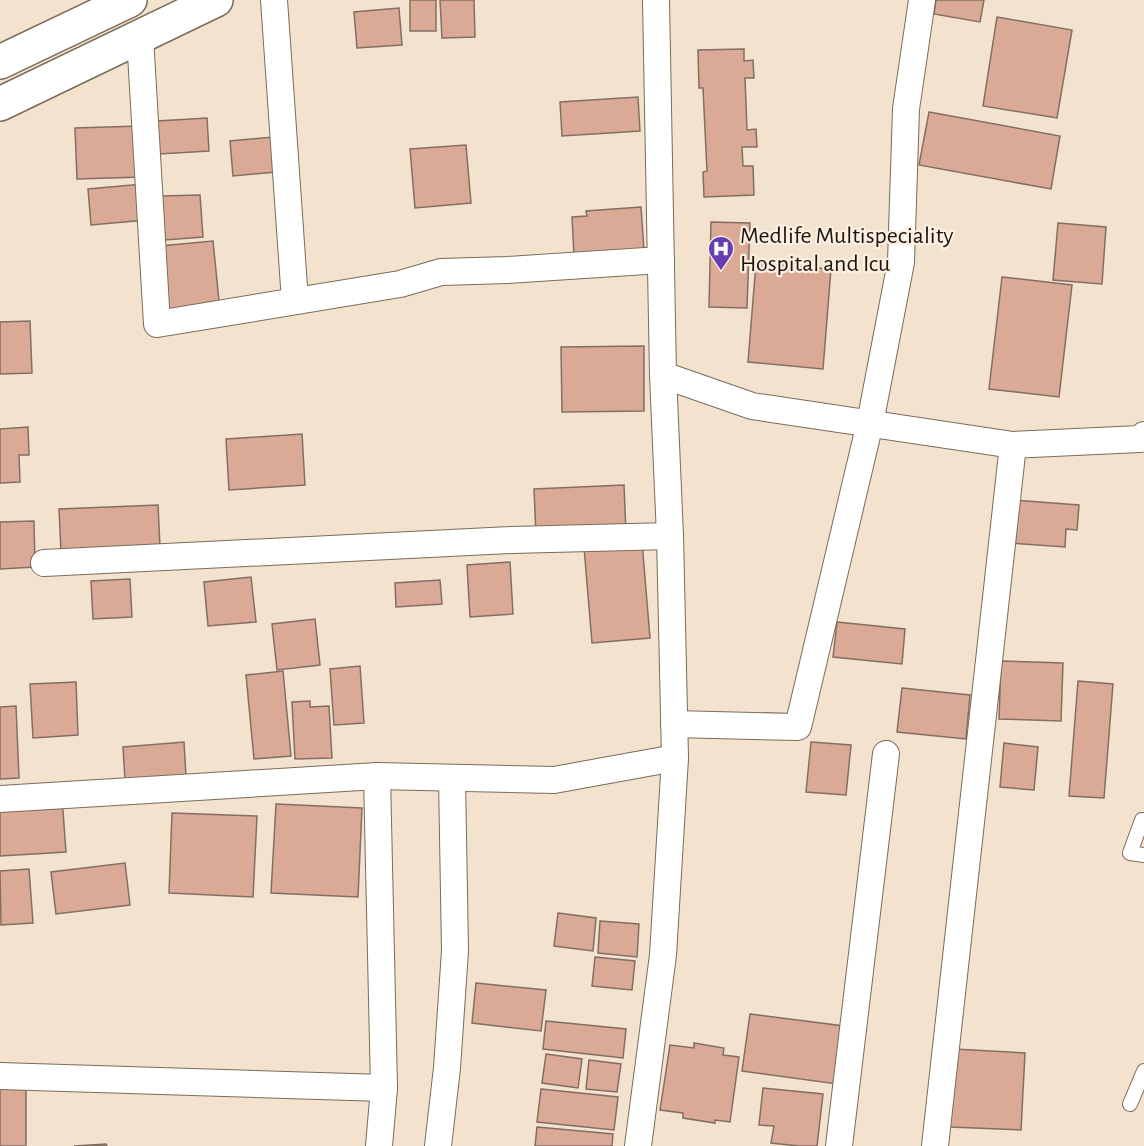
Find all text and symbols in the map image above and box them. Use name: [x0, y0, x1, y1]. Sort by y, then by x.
place label: Medlife Multispeciality Hospital and Icu: [740, 224, 954, 276]
hospital icon: Medlife Multispeciality Hospital and Icu: [706, 234, 736, 272]

